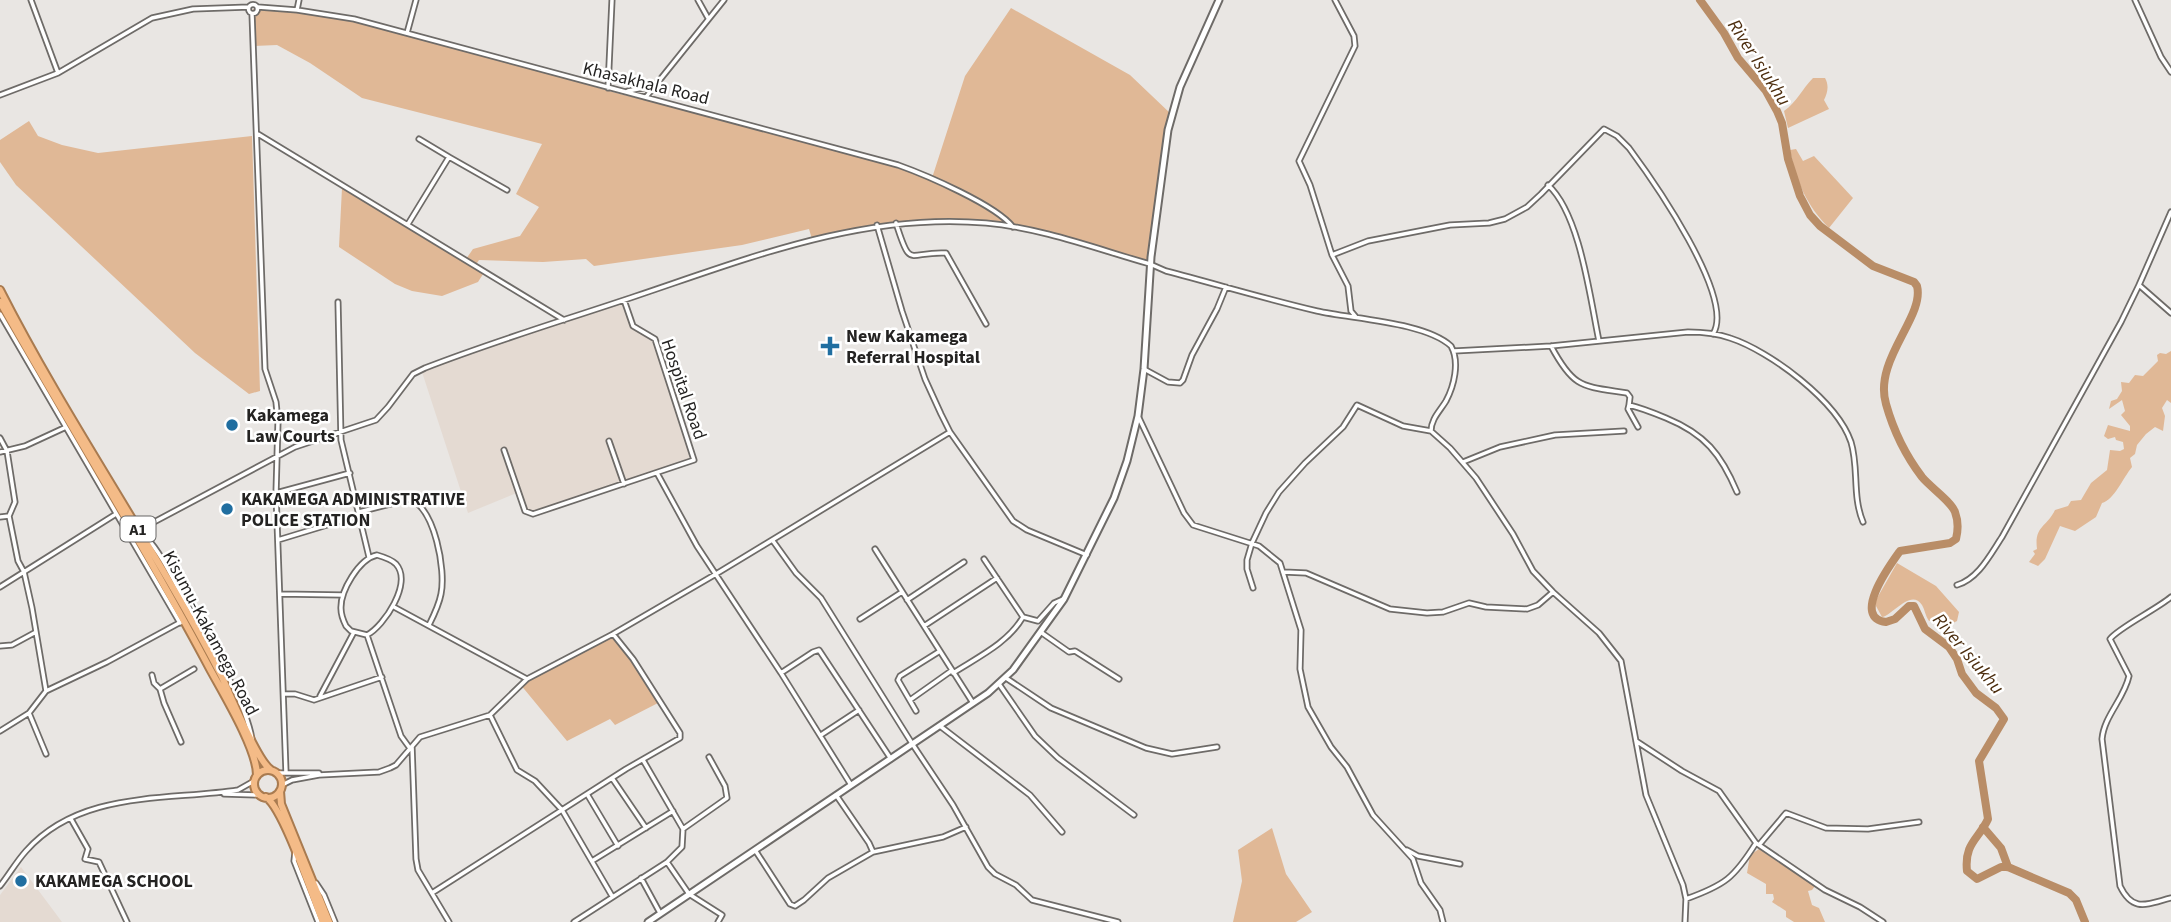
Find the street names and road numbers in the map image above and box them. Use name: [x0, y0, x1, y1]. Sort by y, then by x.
street label: Khasakhala Road: [580, 56, 712, 111]
street label: Hospital Road: [655, 335, 712, 443]
road number: A1: [120, 516, 156, 542]
street label: Kisumu-Kakamega Road: [156, 546, 265, 720]

